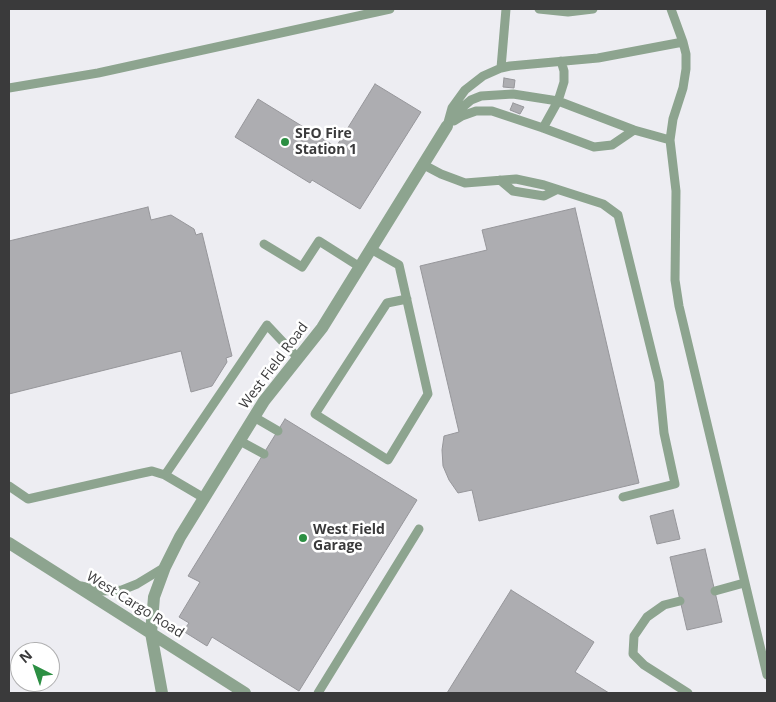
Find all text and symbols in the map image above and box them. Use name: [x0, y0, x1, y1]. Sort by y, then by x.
place label: SFO Fire Station 1: [295, 126, 357, 158]
marker: SFO Fire Station 1: [279, 136, 291, 148]
street label: West Field Road: [236, 319, 312, 413]
place label: West Field Garage: [313, 522, 385, 554]
marker: West Field Garage: [297, 532, 309, 544]
street label: West Cargo Road: [83, 568, 187, 642]
north arrow: [10, 642, 60, 692]
text: N: [15, 645, 36, 667]

